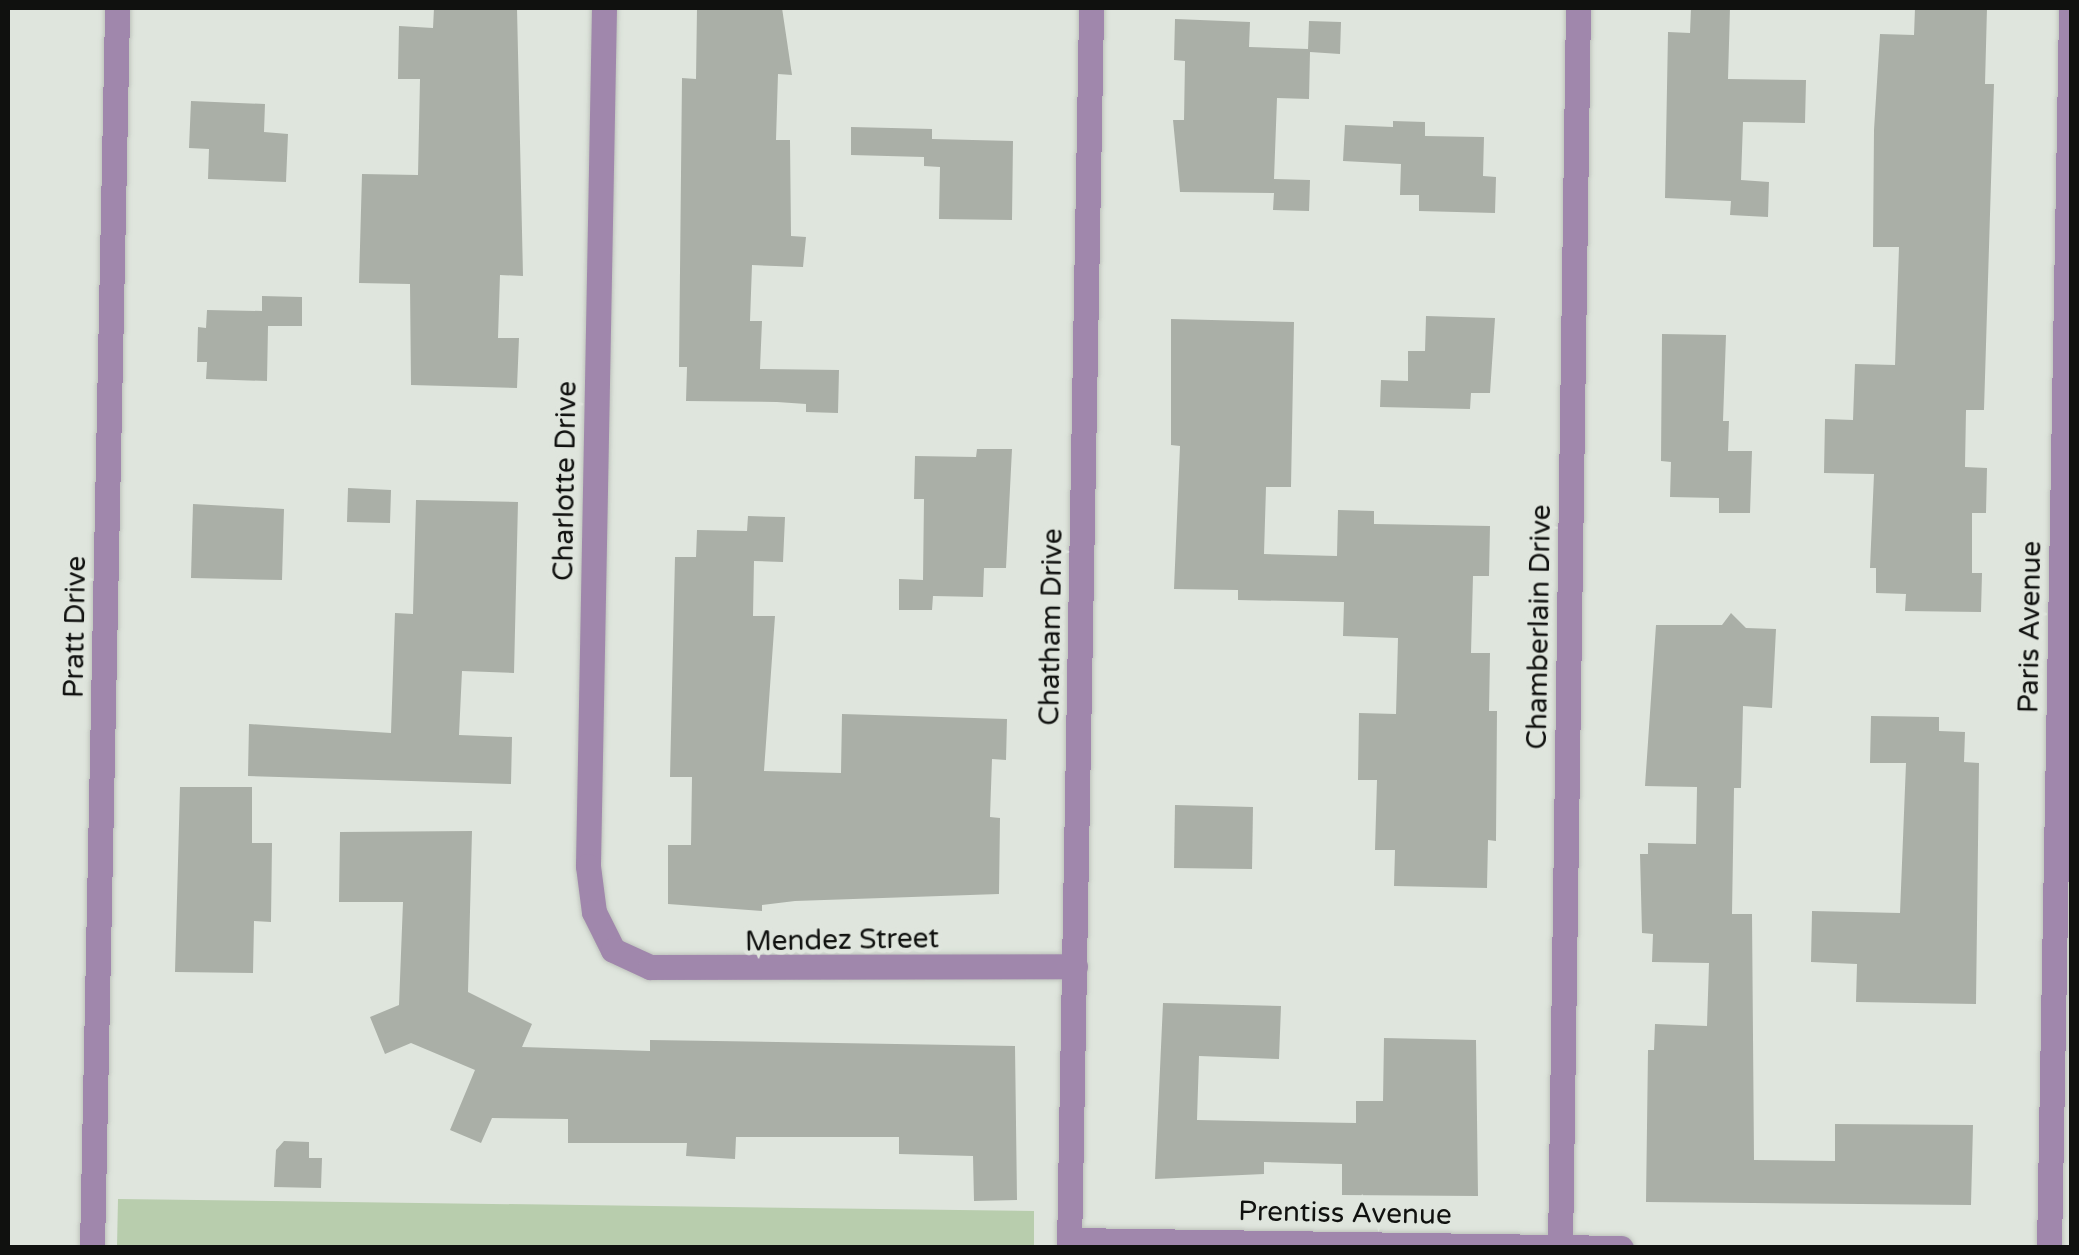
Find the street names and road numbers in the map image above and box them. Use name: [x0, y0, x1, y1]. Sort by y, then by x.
street label: Charlotte Drive: [546, 381, 584, 581]
street label: Chamberlain Drive: [1520, 504, 1558, 750]
street label: Chatham Drive: [1032, 528, 1070, 726]
street label: Paris Avenue: [2012, 540, 2048, 714]
street label: Pratt Drive: [57, 556, 93, 698]
street label: Mendez Street: [745, 922, 939, 958]
street label: Prentiss Avenue: [1238, 1194, 1452, 1232]

